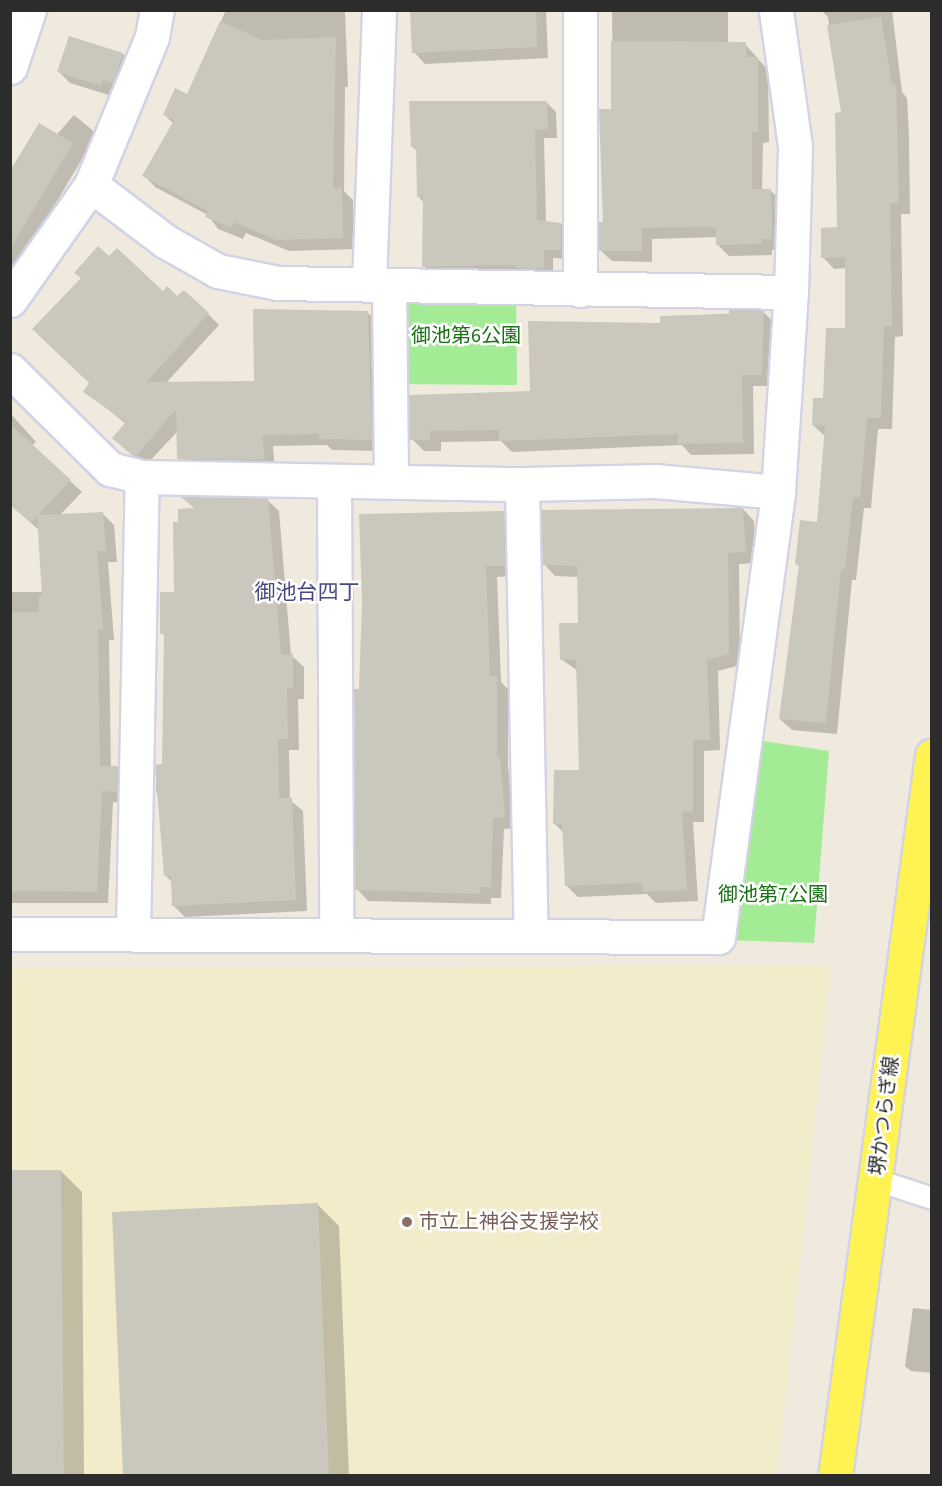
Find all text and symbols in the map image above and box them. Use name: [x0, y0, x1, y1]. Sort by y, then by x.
park label: 御池第6公園: [411, 324, 521, 348]
district label: 御池台四丁: [255, 579, 359, 605]
park label: 御池第7公園: [718, 883, 828, 907]
street label: 堺かつらぎ線: [866, 1055, 904, 1177]
place label: 市立上神谷支援学校: [419, 1210, 599, 1234]
marker: 市立上神谷支援学校: [400, 1215, 414, 1229]

